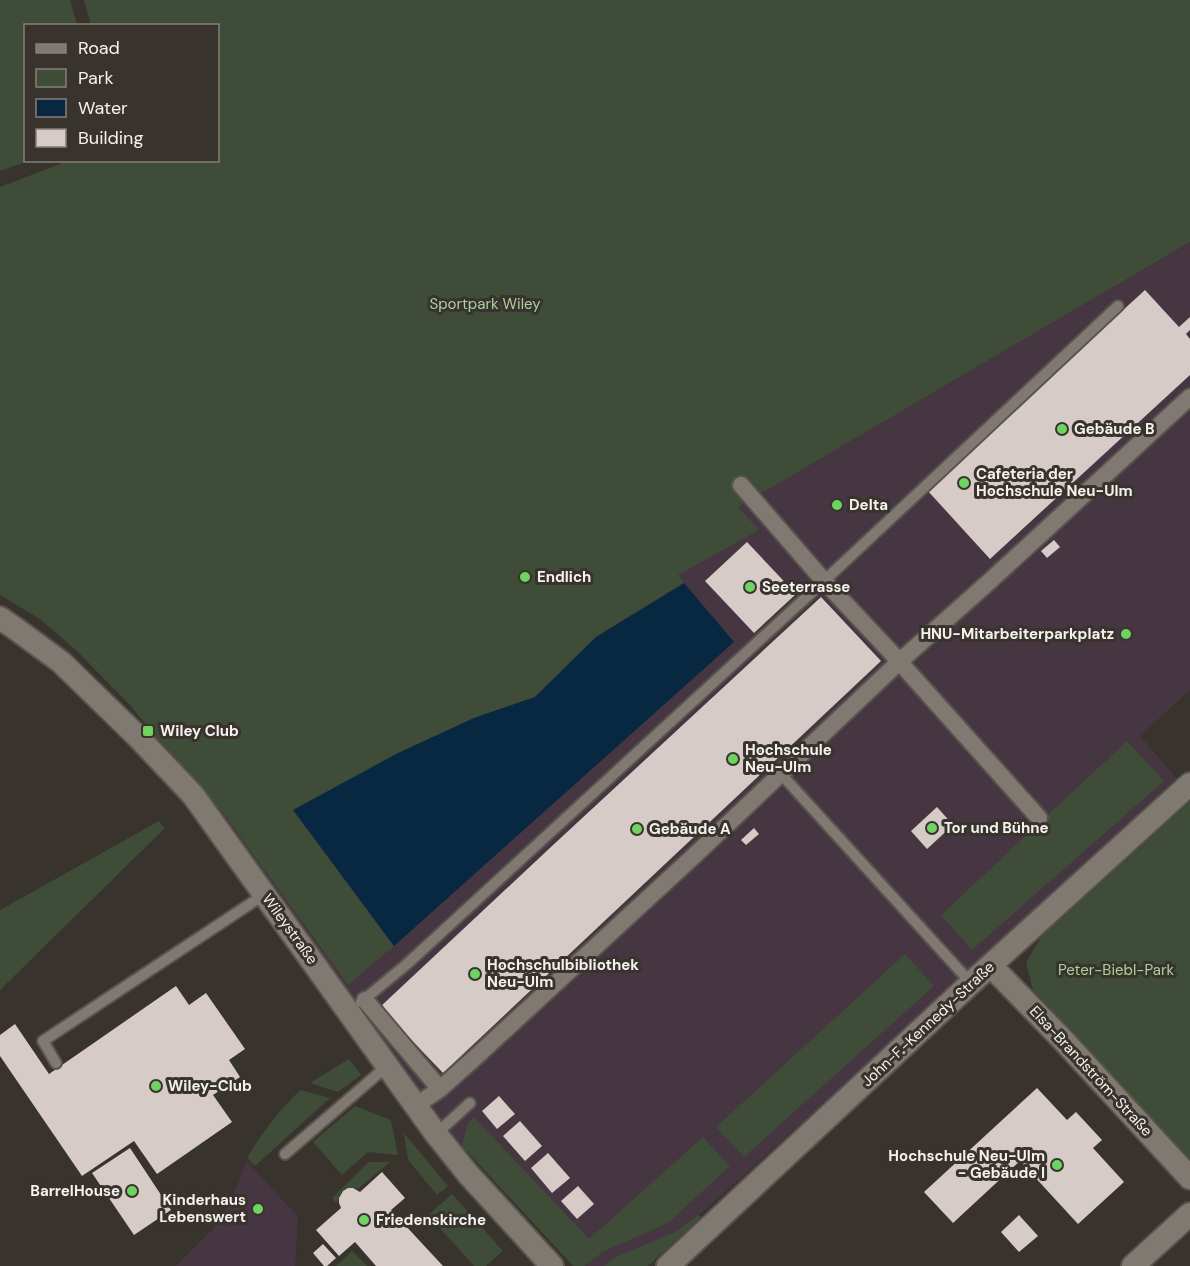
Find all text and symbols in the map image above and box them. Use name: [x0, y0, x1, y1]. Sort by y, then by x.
legend: [24, 24, 219, 162]
text: Road: [78, 36, 120, 60]
text: Park: [78, 66, 114, 90]
text: Water: [78, 96, 128, 120]
text: Building: [78, 126, 143, 150]
park label: Sportpark Wiley: [429, 294, 541, 314]
place label: Gebäude B: [1074, 419, 1155, 439]
marker: Gebäude B: [1055, 422, 1069, 436]
place label: Cafeteria der Hochschule Neu-Ulm: [976, 464, 1133, 501]
marker: Cafeteria der Hochschule Neu-Ulm: [957, 476, 971, 490]
place label: Delta: [849, 495, 888, 515]
marker: Delta: [830, 498, 844, 512]
place label: Endlich: [537, 567, 591, 587]
marker: Endlich: [518, 570, 532, 584]
place label: Seeterrasse: [762, 577, 850, 597]
marker: Seeterrasse: [743, 580, 757, 594]
place label: HNU-Mitarbeiterparkplatz: [920, 624, 1114, 644]
marker: HNU-Mitarbeiterparkplatz: [1119, 627, 1133, 641]
place label: Wiley Club: [160, 721, 239, 741]
marker: Wiley Club: [141, 724, 155, 738]
place label: Hochschule Neu-Ulm: [745, 740, 832, 777]
marker: Hochschule Neu-Ulm: [726, 752, 740, 766]
place label: Tor und Bühne: [944, 818, 1049, 838]
place label: Gebäude A: [649, 819, 731, 839]
marker: Tor und Bühne: [925, 821, 939, 835]
marker: Gebäude A: [630, 822, 644, 836]
street label: Wileystraße: [258, 890, 322, 968]
place label: Hochschulbibliothek Neu-Ulm: [487, 955, 639, 992]
street label: John-F.-Kennedy-Straße: [857, 957, 999, 1091]
park label: Peter-Biebl-Park: [1058, 960, 1174, 980]
marker: Hochschulbibliothek Neu-Ulm: [468, 967, 482, 981]
street label: Elsa-Brandström-Straße: [1025, 1001, 1157, 1141]
place label: Wiley-Club: [168, 1076, 252, 1096]
marker: Wiley-Club: [149, 1079, 163, 1093]
place label: Hochschule Neu-Ulm - Gebäude I: [888, 1146, 1045, 1183]
marker: Hochschule Neu-Ulm - Gebäude I: [1050, 1158, 1064, 1172]
place label: BarrelHouse: [30, 1181, 120, 1201]
marker: BarrelHouse: [125, 1184, 139, 1198]
place label: Kinderhaus Lebenswert: [159, 1190, 246, 1227]
marker: Kinderhaus Lebenswert: [251, 1202, 265, 1216]
place label: Friedenskirche: [376, 1210, 486, 1230]
marker: Friedenskirche: [357, 1213, 371, 1227]

